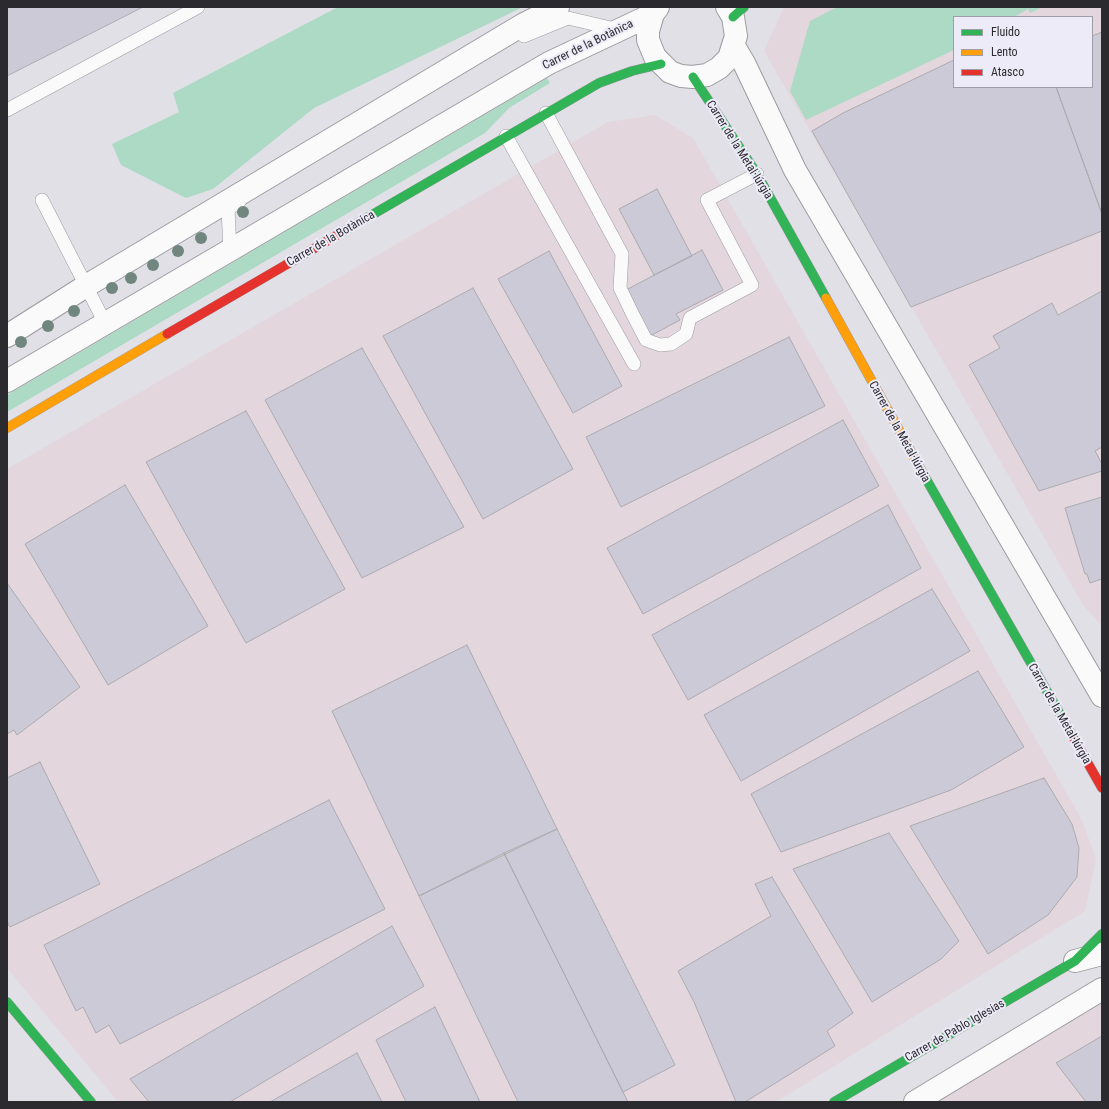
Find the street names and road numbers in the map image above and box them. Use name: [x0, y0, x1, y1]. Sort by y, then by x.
street label: Carrer de la Botànica: [540, 17, 636, 73]
street label: Carrer de la Metal·lúrgia: [703, 98, 775, 202]
street label: Carrer de la Botànica: [284, 208, 378, 270]
street label: Carrer de la Metal·lúrgia: [865, 379, 933, 485]
street label: Carrer de la Metal·lúrgia: [1024, 661, 1094, 767]
street label: Carrer de Pablo Iglesias: [903, 997, 1007, 1065]

